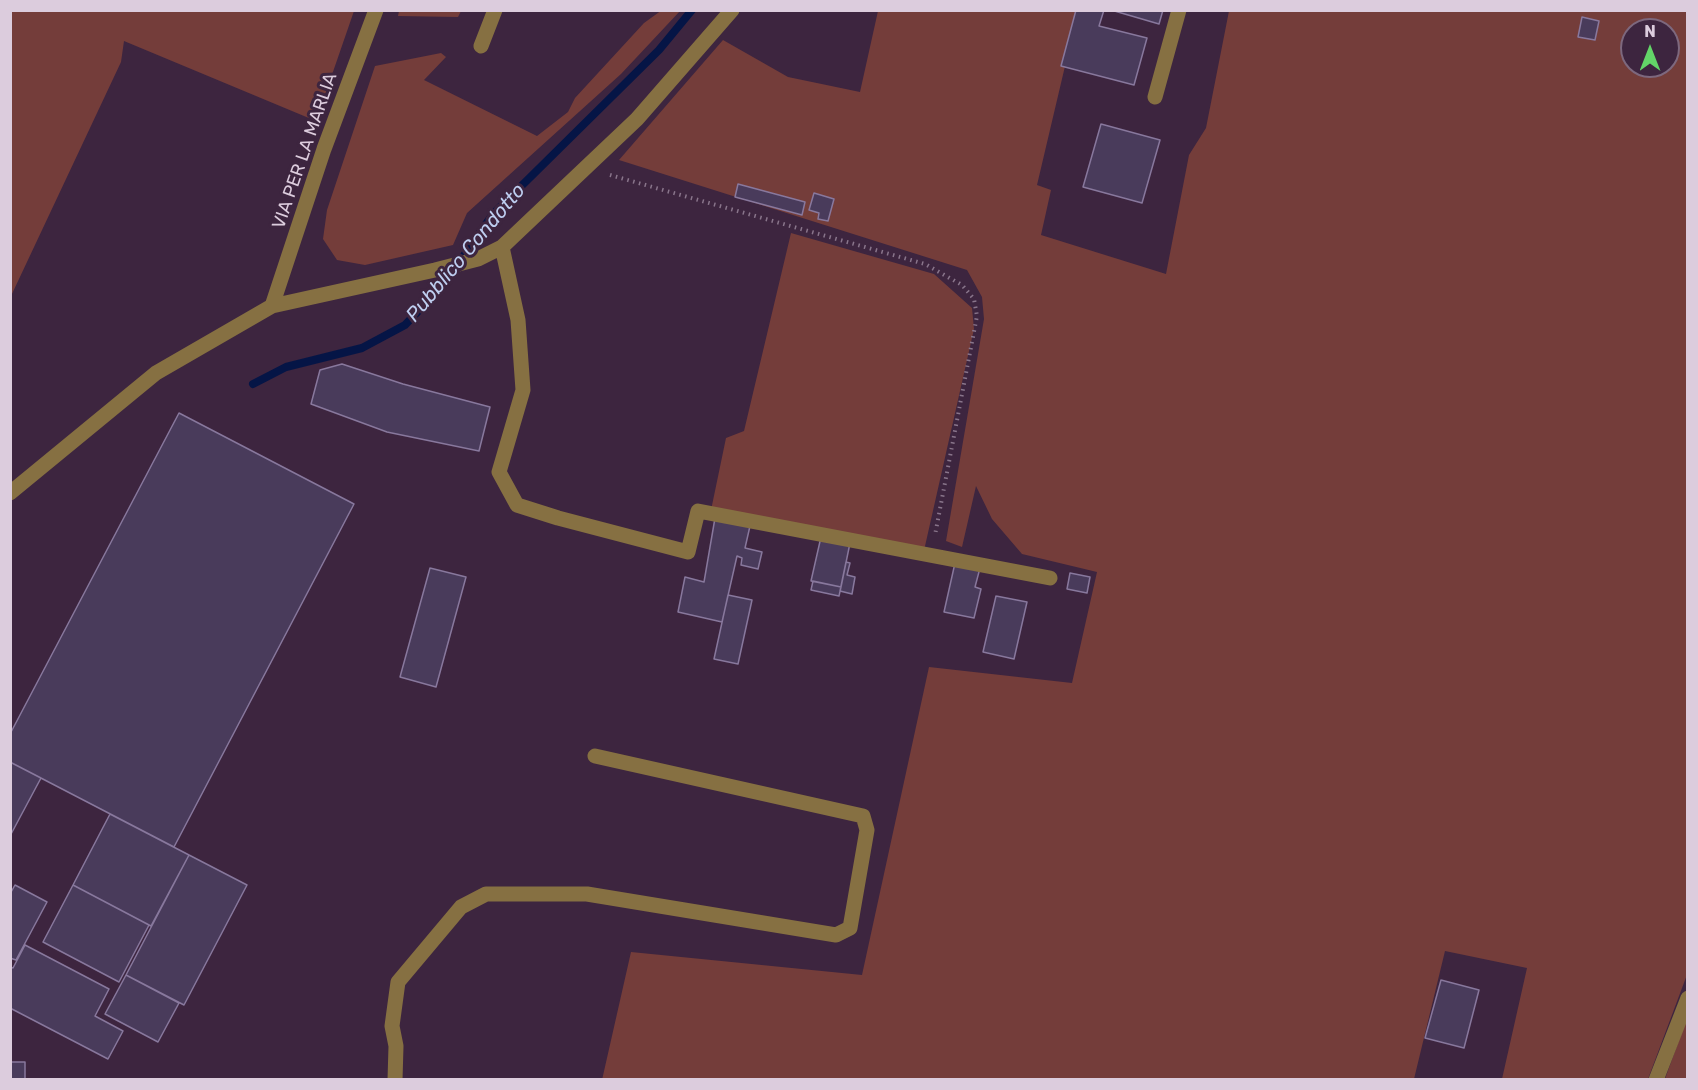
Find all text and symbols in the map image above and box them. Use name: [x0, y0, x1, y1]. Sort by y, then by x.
north arrow: [1620, 18, 1680, 78]
text: N: [1644, 22, 1656, 41]
street label: VIA PER LA MARLIA: [268, 70, 342, 232]
water label: Pubblico Condotto: [401, 179, 531, 327]

